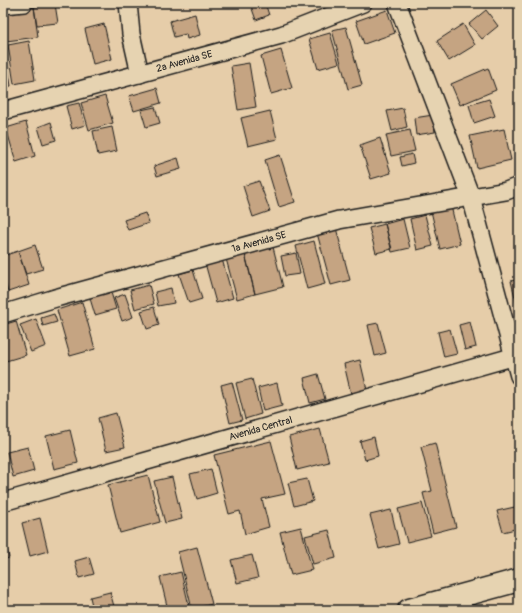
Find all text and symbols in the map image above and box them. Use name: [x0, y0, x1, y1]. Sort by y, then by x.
street label: 2a Avenida SE: [155, 48, 214, 75]
street label: 1a Avenida SE: [230, 229, 288, 255]
street label: Avenida Central: [228, 414, 294, 443]

